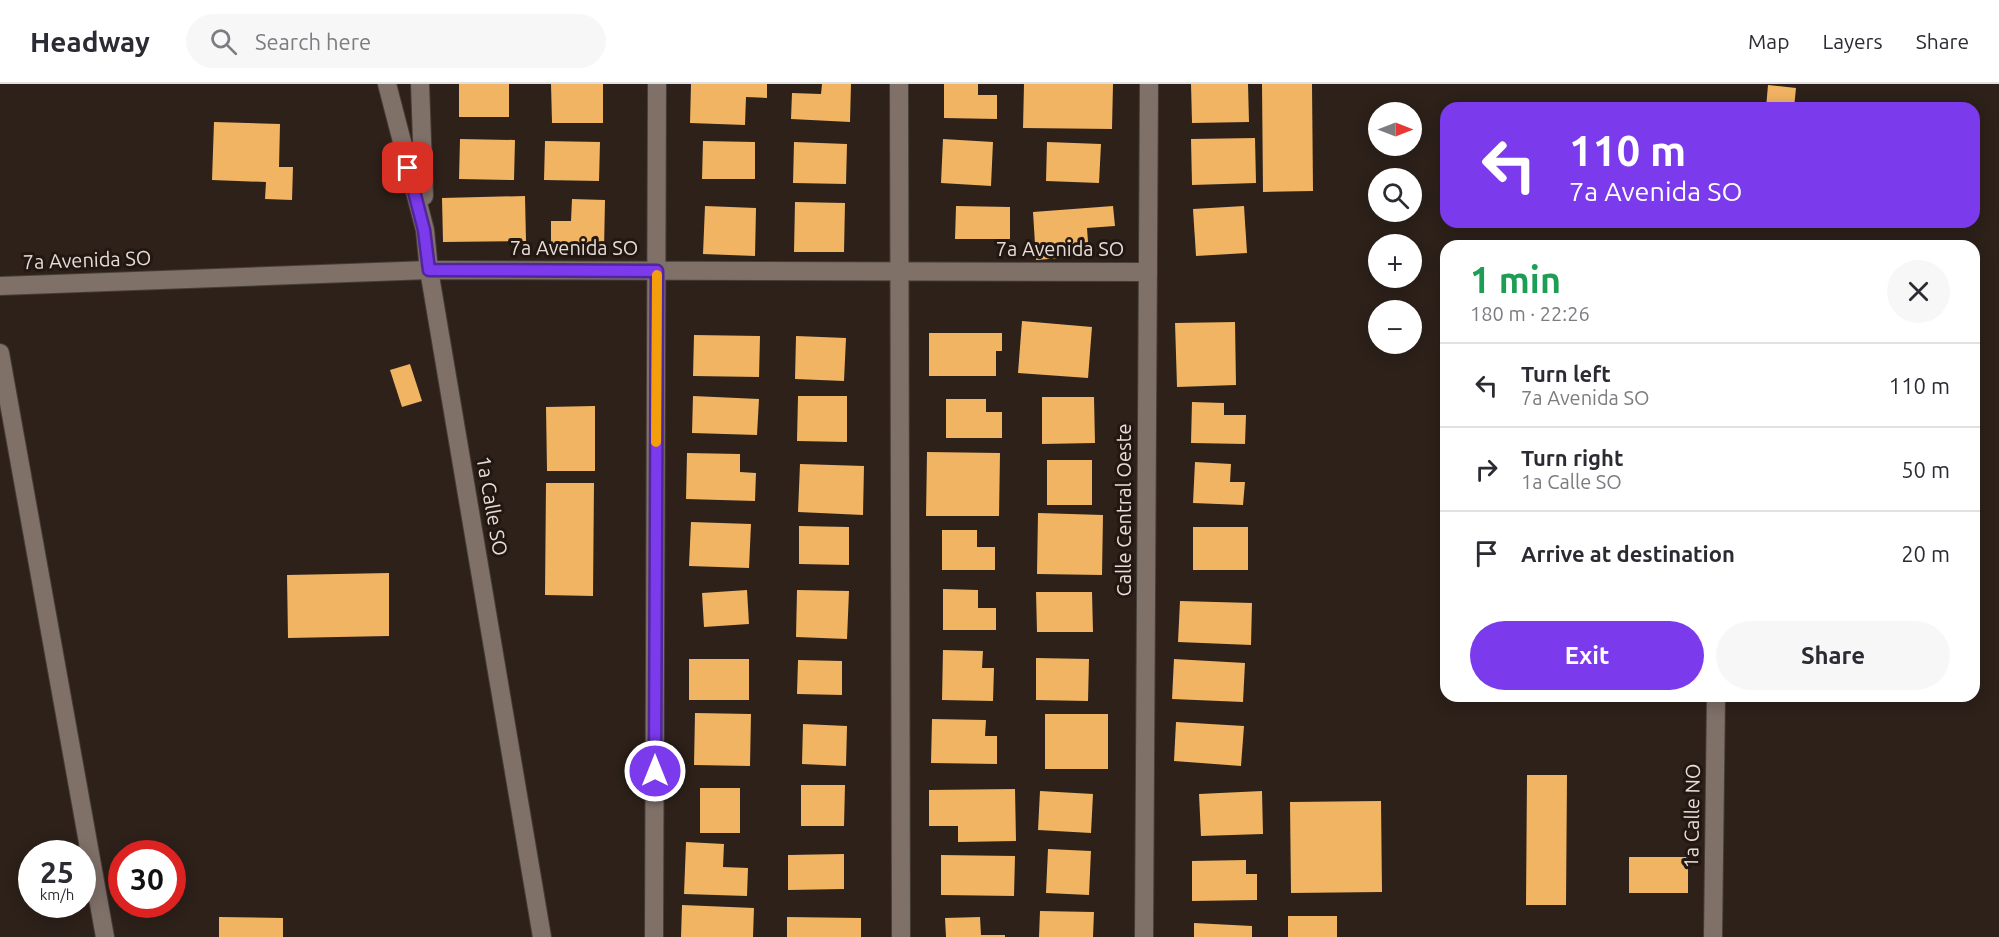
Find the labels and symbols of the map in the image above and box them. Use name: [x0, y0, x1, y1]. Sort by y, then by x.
north arrow: [1368, 102, 1422, 156]
pin: [382, 142, 433, 193]
street label: 7a Avenida SO: [510, 236, 638, 259]
street label: 7a Avenida SO: [996, 237, 1124, 260]
street label: 7a Avenida SO: [22, 246, 152, 273]
street label: Calle Central Oeste: [1112, 424, 1135, 596]
street label: 1a Calle SO: [472, 454, 513, 558]
position arrow: [623, 739, 687, 803]
street label: 1a Calle NO: [1679, 763, 1704, 868]
speed limit sign: 30: [108, 840, 186, 918]

